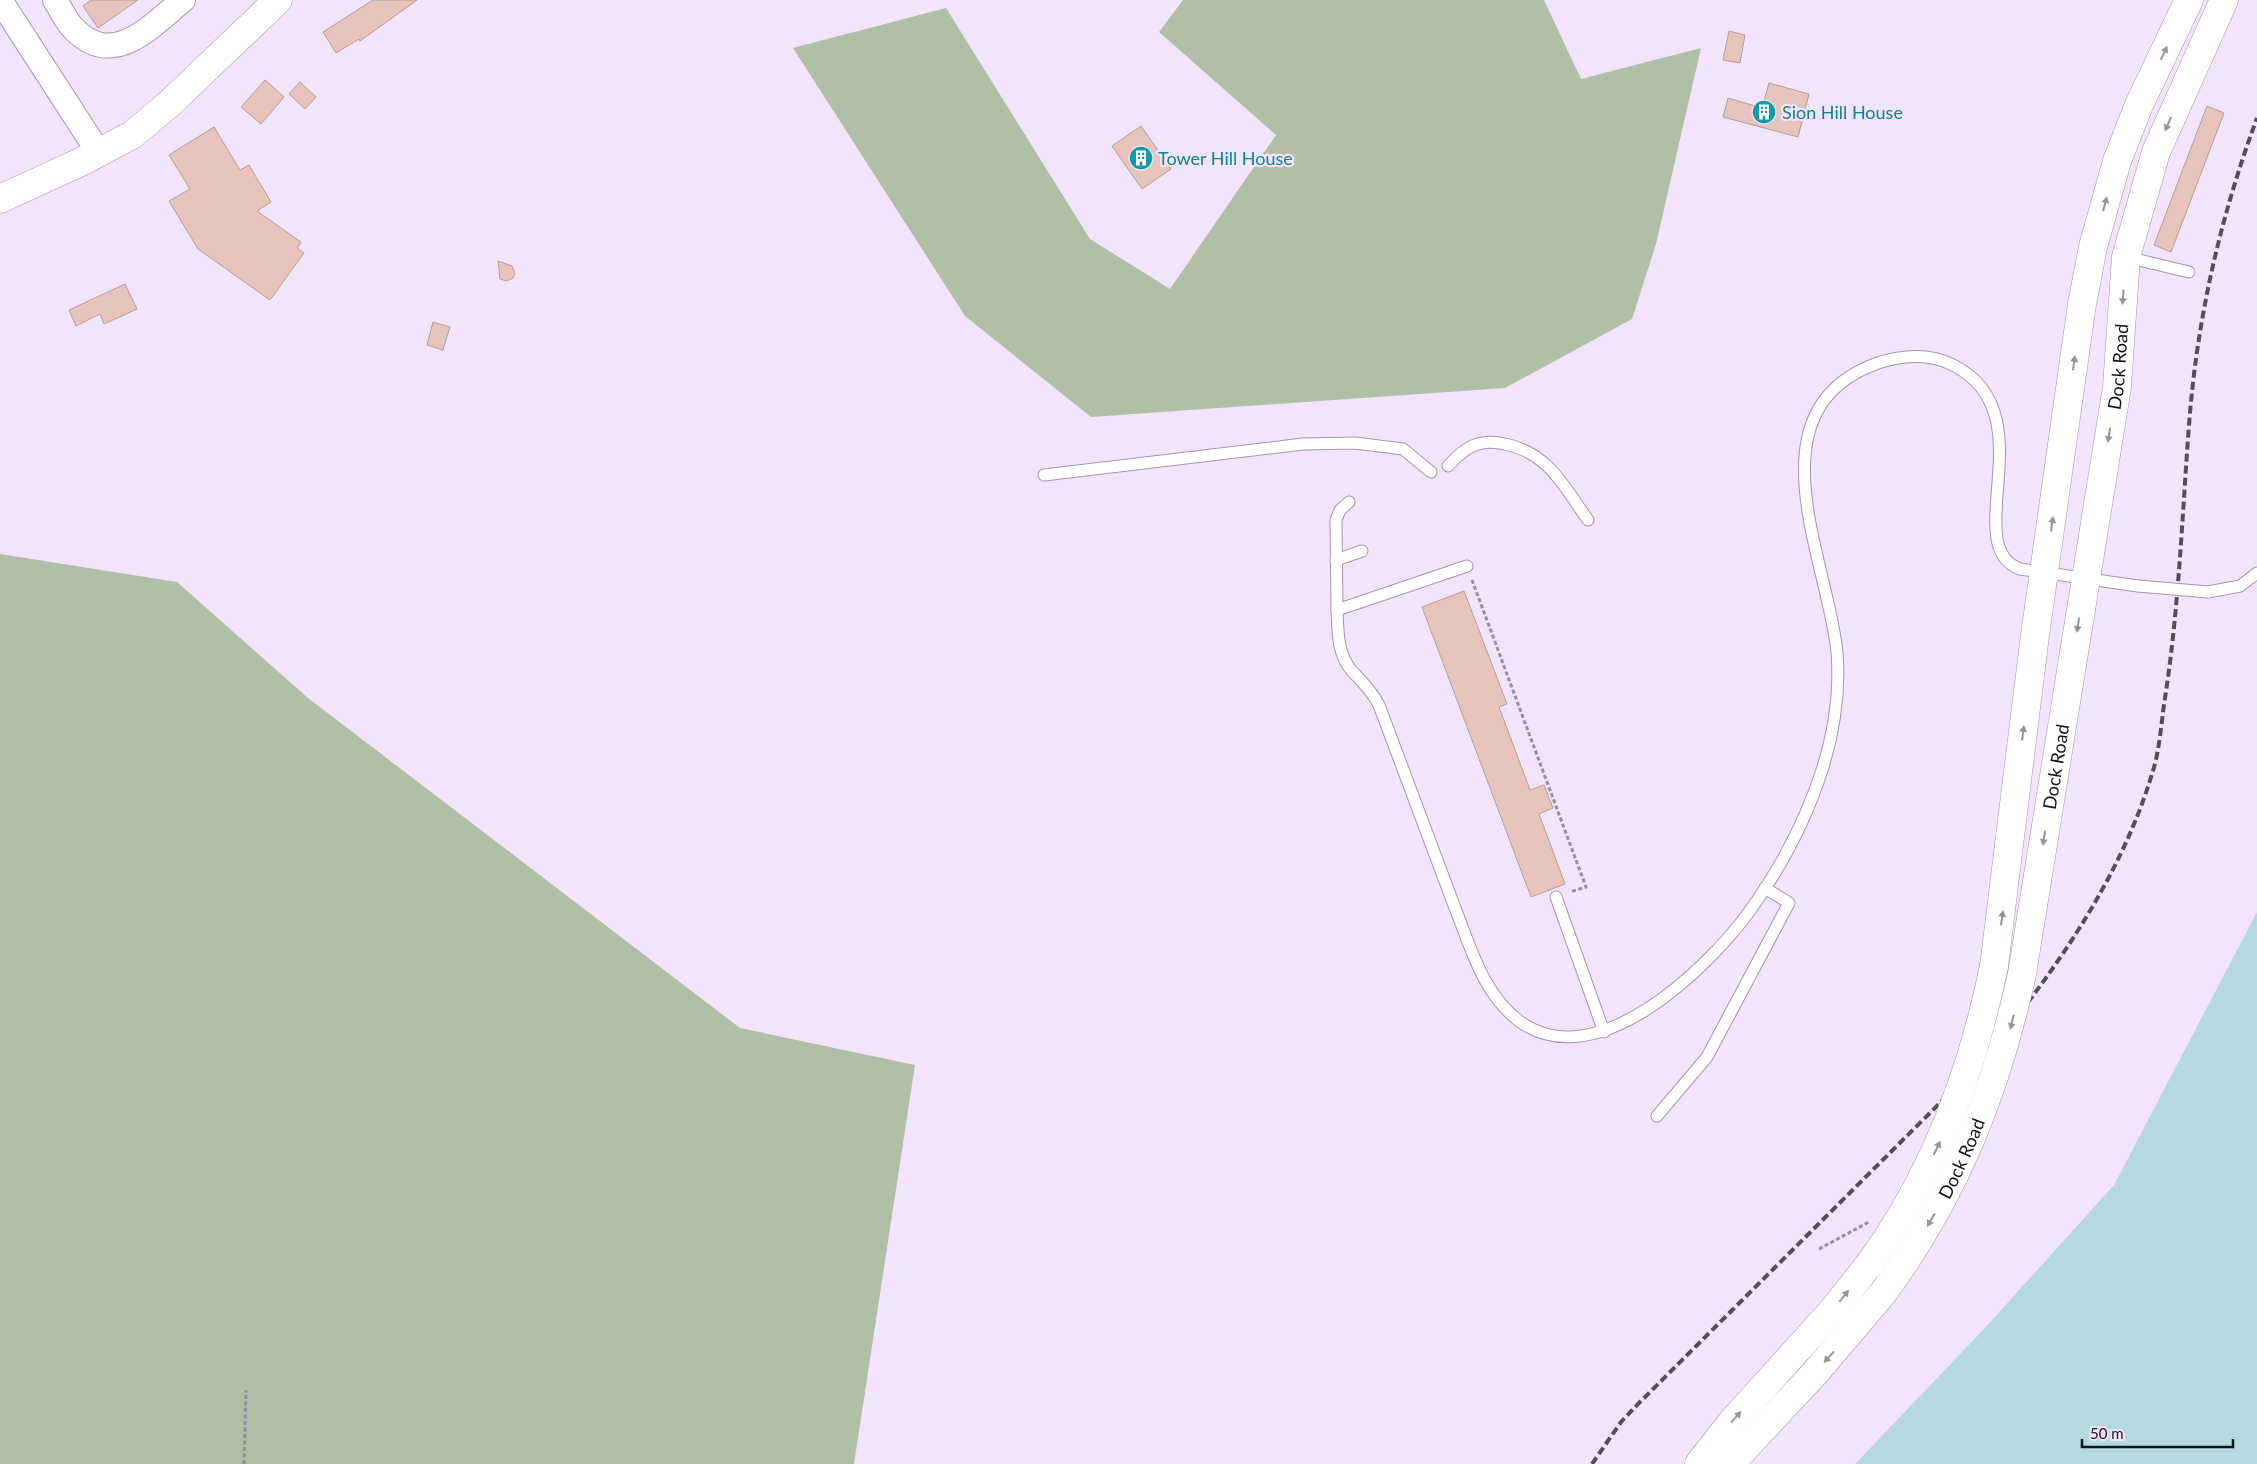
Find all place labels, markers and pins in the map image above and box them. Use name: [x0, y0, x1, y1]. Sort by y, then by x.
building icon: Sion Hill House: [1751, 99, 1777, 125]
place label: Sion Hill House: [1782, 101, 1903, 123]
building icon: Tower Hill House: [1128, 145, 1154, 171]
place label: Tower Hill House: [1158, 147, 1293, 169]

